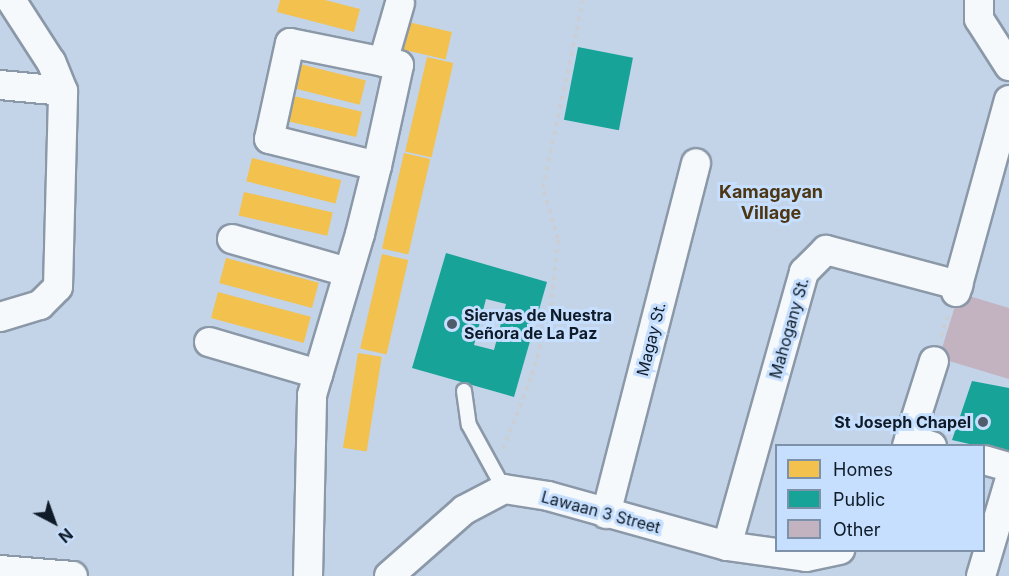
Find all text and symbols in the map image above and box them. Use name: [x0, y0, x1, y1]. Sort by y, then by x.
district label: Kamagayan Village: [719, 182, 823, 224]
street label: Mahogany St.: [765, 275, 813, 381]
street label: Magay St.: [633, 300, 669, 378]
place label: Siervas de Nuestra Señora de La Paz: [464, 305, 612, 343]
marker: Siervas de Nuestra Señora de La Paz: [445, 317, 459, 331]
place label: St Joseph Chapel: [834, 412, 971, 432]
marker: St Joseph Chapel: [976, 415, 990, 429]
legend: [775, 444, 985, 552]
text: Homes: [833, 459, 893, 480]
street label: Lawaan 3 Street: [539, 487, 663, 537]
text: Public: [833, 489, 885, 510]
north arrow: [24, 492, 84, 552]
text: Other: [833, 519, 881, 540]
text: N: [55, 524, 77, 547]

